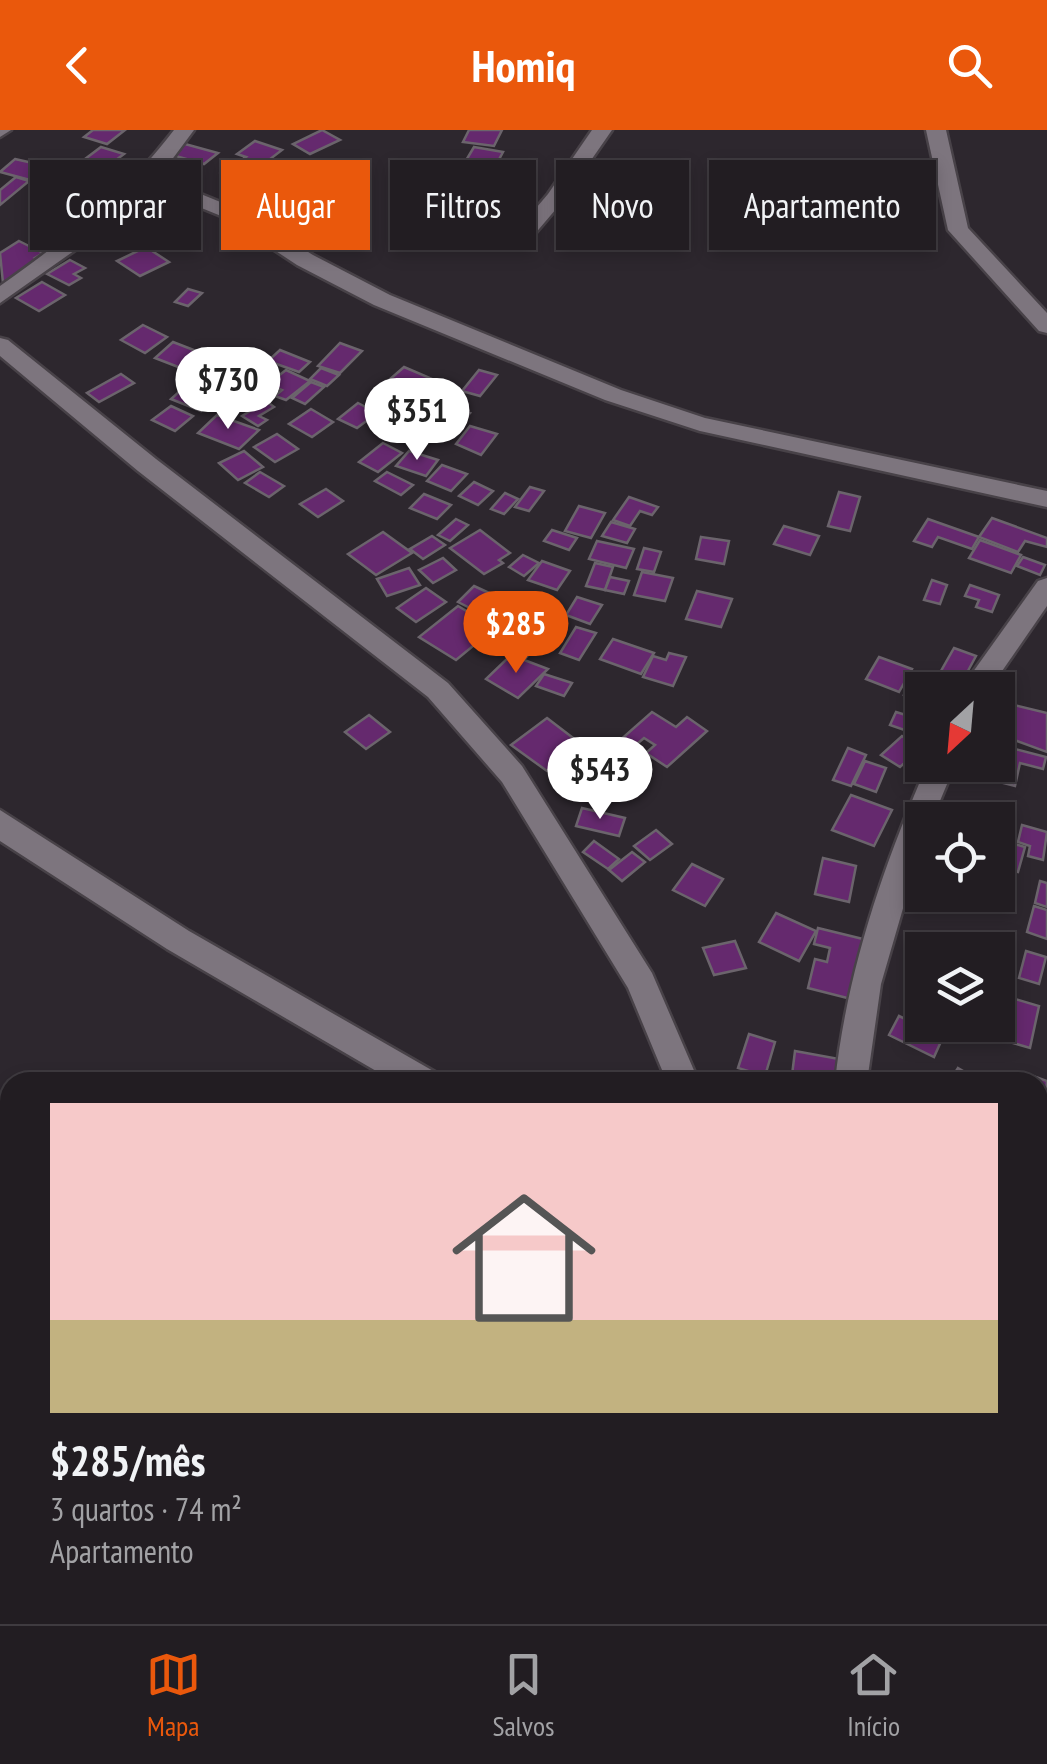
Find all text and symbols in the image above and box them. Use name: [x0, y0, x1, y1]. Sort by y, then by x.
text: Homiq: [472, 36, 575, 94]
icon: back: [50, 38, 105, 93]
icon: search: [942, 38, 997, 93]
chip: Comprar: [30, 160, 201, 250]
chip: Alugar: [221, 160, 370, 250]
chip: Filtros: [390, 160, 536, 250]
chip: Novo: [556, 160, 689, 250]
chip: Apartamento: [709, 160, 936, 250]
pin: $730: [169, 347, 287, 432]
text: $730: [197, 358, 259, 400]
pin: $351: [358, 378, 476, 463]
text: $351: [386, 389, 448, 431]
pin: $285: [457, 591, 575, 676]
text: $285: [485, 602, 547, 644]
north arrow: [905, 672, 1015, 782]
map controls: [905, 672, 1015, 1042]
pin: $543: [541, 737, 659, 822]
text: $543: [569, 748, 631, 790]
button: locate: [905, 802, 1015, 912]
button: layers: [905, 932, 1015, 1042]
icon: home: [434, 1168, 614, 1348]
text: $285/mês: [50, 1433, 205, 1488]
text: 3 quartos · 74 m²: [50, 1488, 242, 1530]
text: Apartamento: [50, 1530, 193, 1572]
tab: Mapa: [146, 1647, 201, 1744]
tab: Salvos: [492, 1647, 555, 1744]
tab: Início: [846, 1647, 901, 1744]

